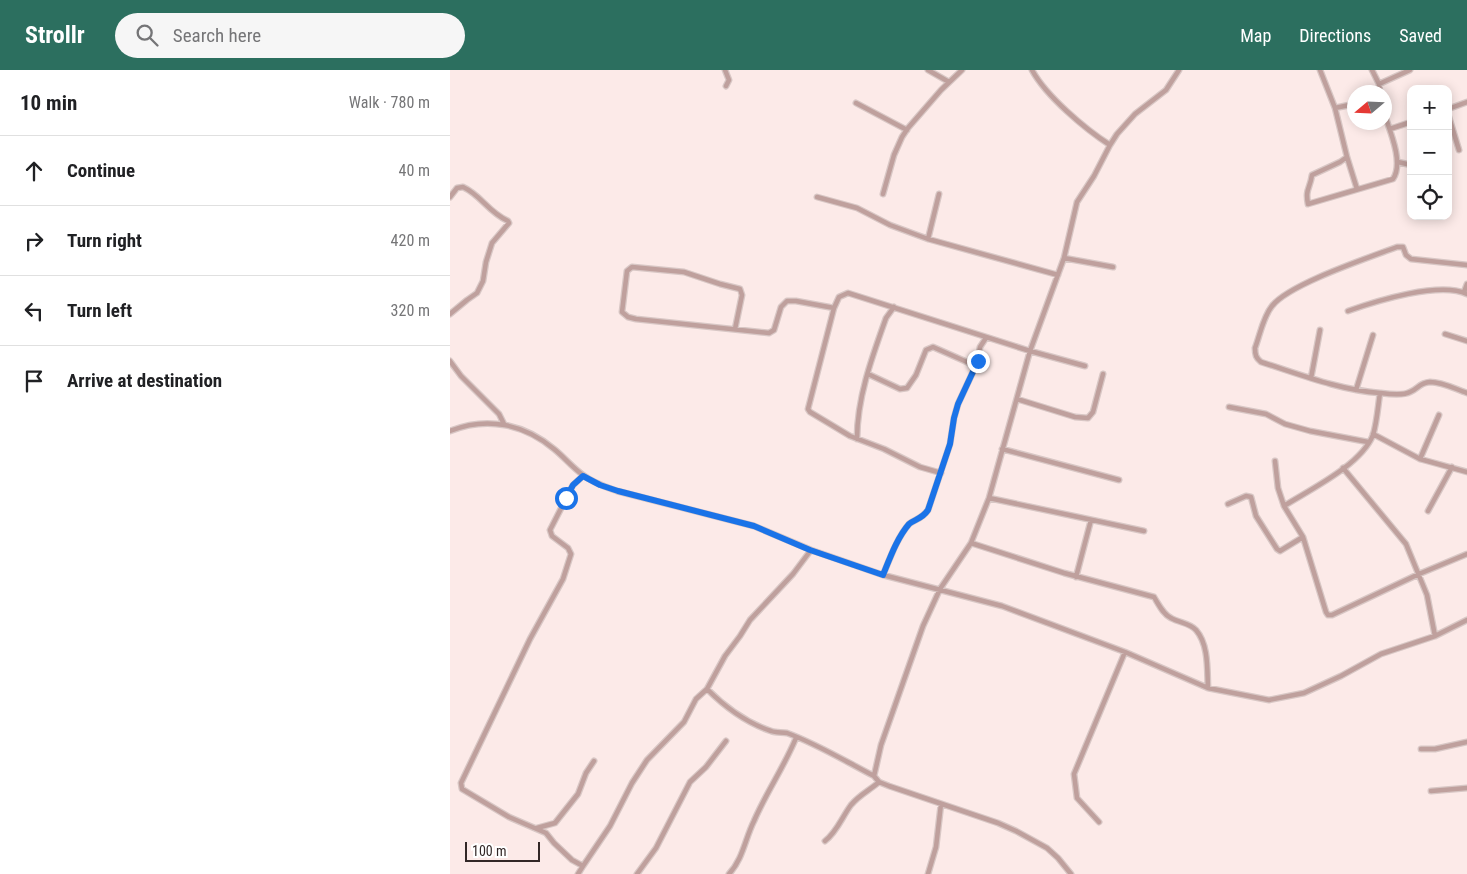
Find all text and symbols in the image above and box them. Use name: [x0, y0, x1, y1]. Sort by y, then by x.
search box: [115, 13, 465, 58]
text: Strollr: [25, 21, 85, 49]
icon: search: [133, 21, 161, 49]
text: Search here: [173, 24, 261, 47]
text: Map: [1240, 25, 1271, 46]
text: Directions: [1299, 25, 1371, 46]
text: Saved: [1399, 25, 1442, 46]
north arrow: [1347, 85, 1392, 130]
map controls: [1407, 85, 1452, 220]
button: +: [1407, 85, 1452, 130]
text: 10 min: [20, 91, 77, 115]
text: Walk · 780 m: [349, 93, 430, 112]
button: −: [1407, 130, 1452, 175]
icon: ahead: [20, 157, 48, 185]
text: Continue: [67, 159, 135, 182]
text: 40 m: [398, 161, 430, 180]
button: locate: [1407, 175, 1452, 220]
icon: right: [20, 227, 48, 255]
text: Turn right: [67, 229, 142, 252]
text: 420 m: [391, 231, 430, 250]
icon: left: [20, 297, 48, 325]
text: Turn left: [67, 299, 132, 322]
text: 320 m: [391, 301, 430, 320]
route end: [967, 350, 990, 373]
icon: arrive: [20, 367, 48, 395]
text: Arrive at destination: [67, 369, 222, 392]
route start: [555, 487, 578, 510]
scale bar: [465, 839, 540, 862]
text: 100 m: [472, 843, 507, 859]

